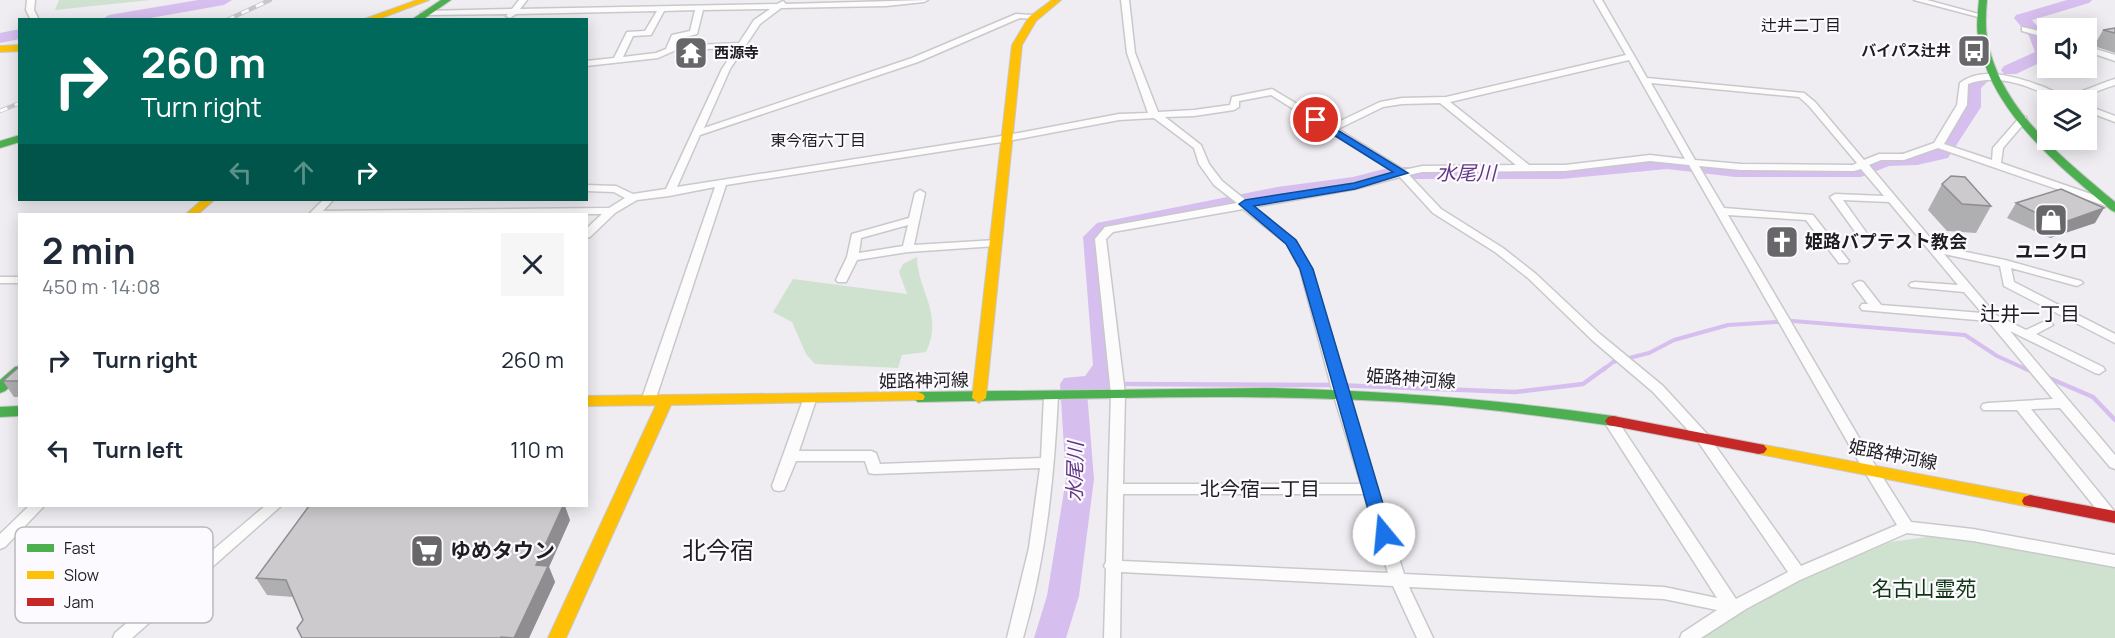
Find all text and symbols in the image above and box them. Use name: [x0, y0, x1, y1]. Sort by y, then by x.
district label: 辻井二丁目: [1761, 14, 1841, 36]
map controls: [2037, 18, 2097, 150]
button: sound: [2037, 18, 2097, 78]
text: 260 m: [141, 33, 266, 91]
bus stop icon: バイパス辻井: [1956, 33, 1992, 69]
temple icon: 西源寺: [673, 35, 709, 71]
place label: バイパス辻井: [1861, 40, 1951, 61]
icon: right: [42, 42, 120, 120]
place label: 西源寺: [714, 42, 759, 63]
text: Turn right: [141, 88, 262, 125]
button: layers: [2037, 90, 2097, 150]
pin: [1290, 94, 1341, 145]
icon: arrive: [1299, 103, 1332, 136]
district label: 東今宿六丁目: [770, 129, 866, 151]
icon: left: [224, 156, 257, 189]
icon: ahead: [287, 156, 320, 189]
icon: right: [350, 156, 383, 189]
water label: 水尾川: [1436, 159, 1498, 186]
shop icon: ユニクロ: [2033, 202, 2069, 238]
church icon: 姫路バプテスト教会: [1764, 224, 1800, 260]
text: 2 min: [42, 226, 136, 275]
place label: 姫路バプテスト教会: [1805, 229, 1967, 253]
button: close: [501, 233, 564, 296]
place label: ユニクロ: [2015, 239, 2087, 263]
text: 450 m · 14:08: [42, 273, 160, 300]
district label: 辻井一丁目: [1980, 300, 2080, 327]
icon: right: [42, 344, 75, 377]
text: Turn right: [93, 345, 198, 375]
text: 260 m: [501, 345, 564, 375]
street label: 姫路神河線: [1365, 363, 1457, 393]
street label: 姫路神河線: [879, 367, 969, 393]
icon: left: [42, 434, 75, 467]
street label: 姫路神河線: [1847, 434, 1940, 474]
text: Turn left: [93, 435, 183, 465]
text: 110 m: [510, 435, 564, 465]
water label: 水尾川: [1060, 440, 1089, 502]
district label: 北今宿一丁目: [1200, 475, 1320, 502]
position arrow: [1352, 502, 1416, 566]
legend: [15, 527, 213, 623]
supermarket icon: ゆめタウン: [409, 533, 445, 569]
district label: 北今宿: [682, 533, 754, 566]
place label: ゆめタウン: [450, 536, 555, 564]
text: Fast: [64, 537, 95, 559]
text: Slow: [64, 564, 99, 586]
park label: 名古山霊苑: [1872, 574, 1977, 602]
text: Jam: [64, 591, 94, 613]

